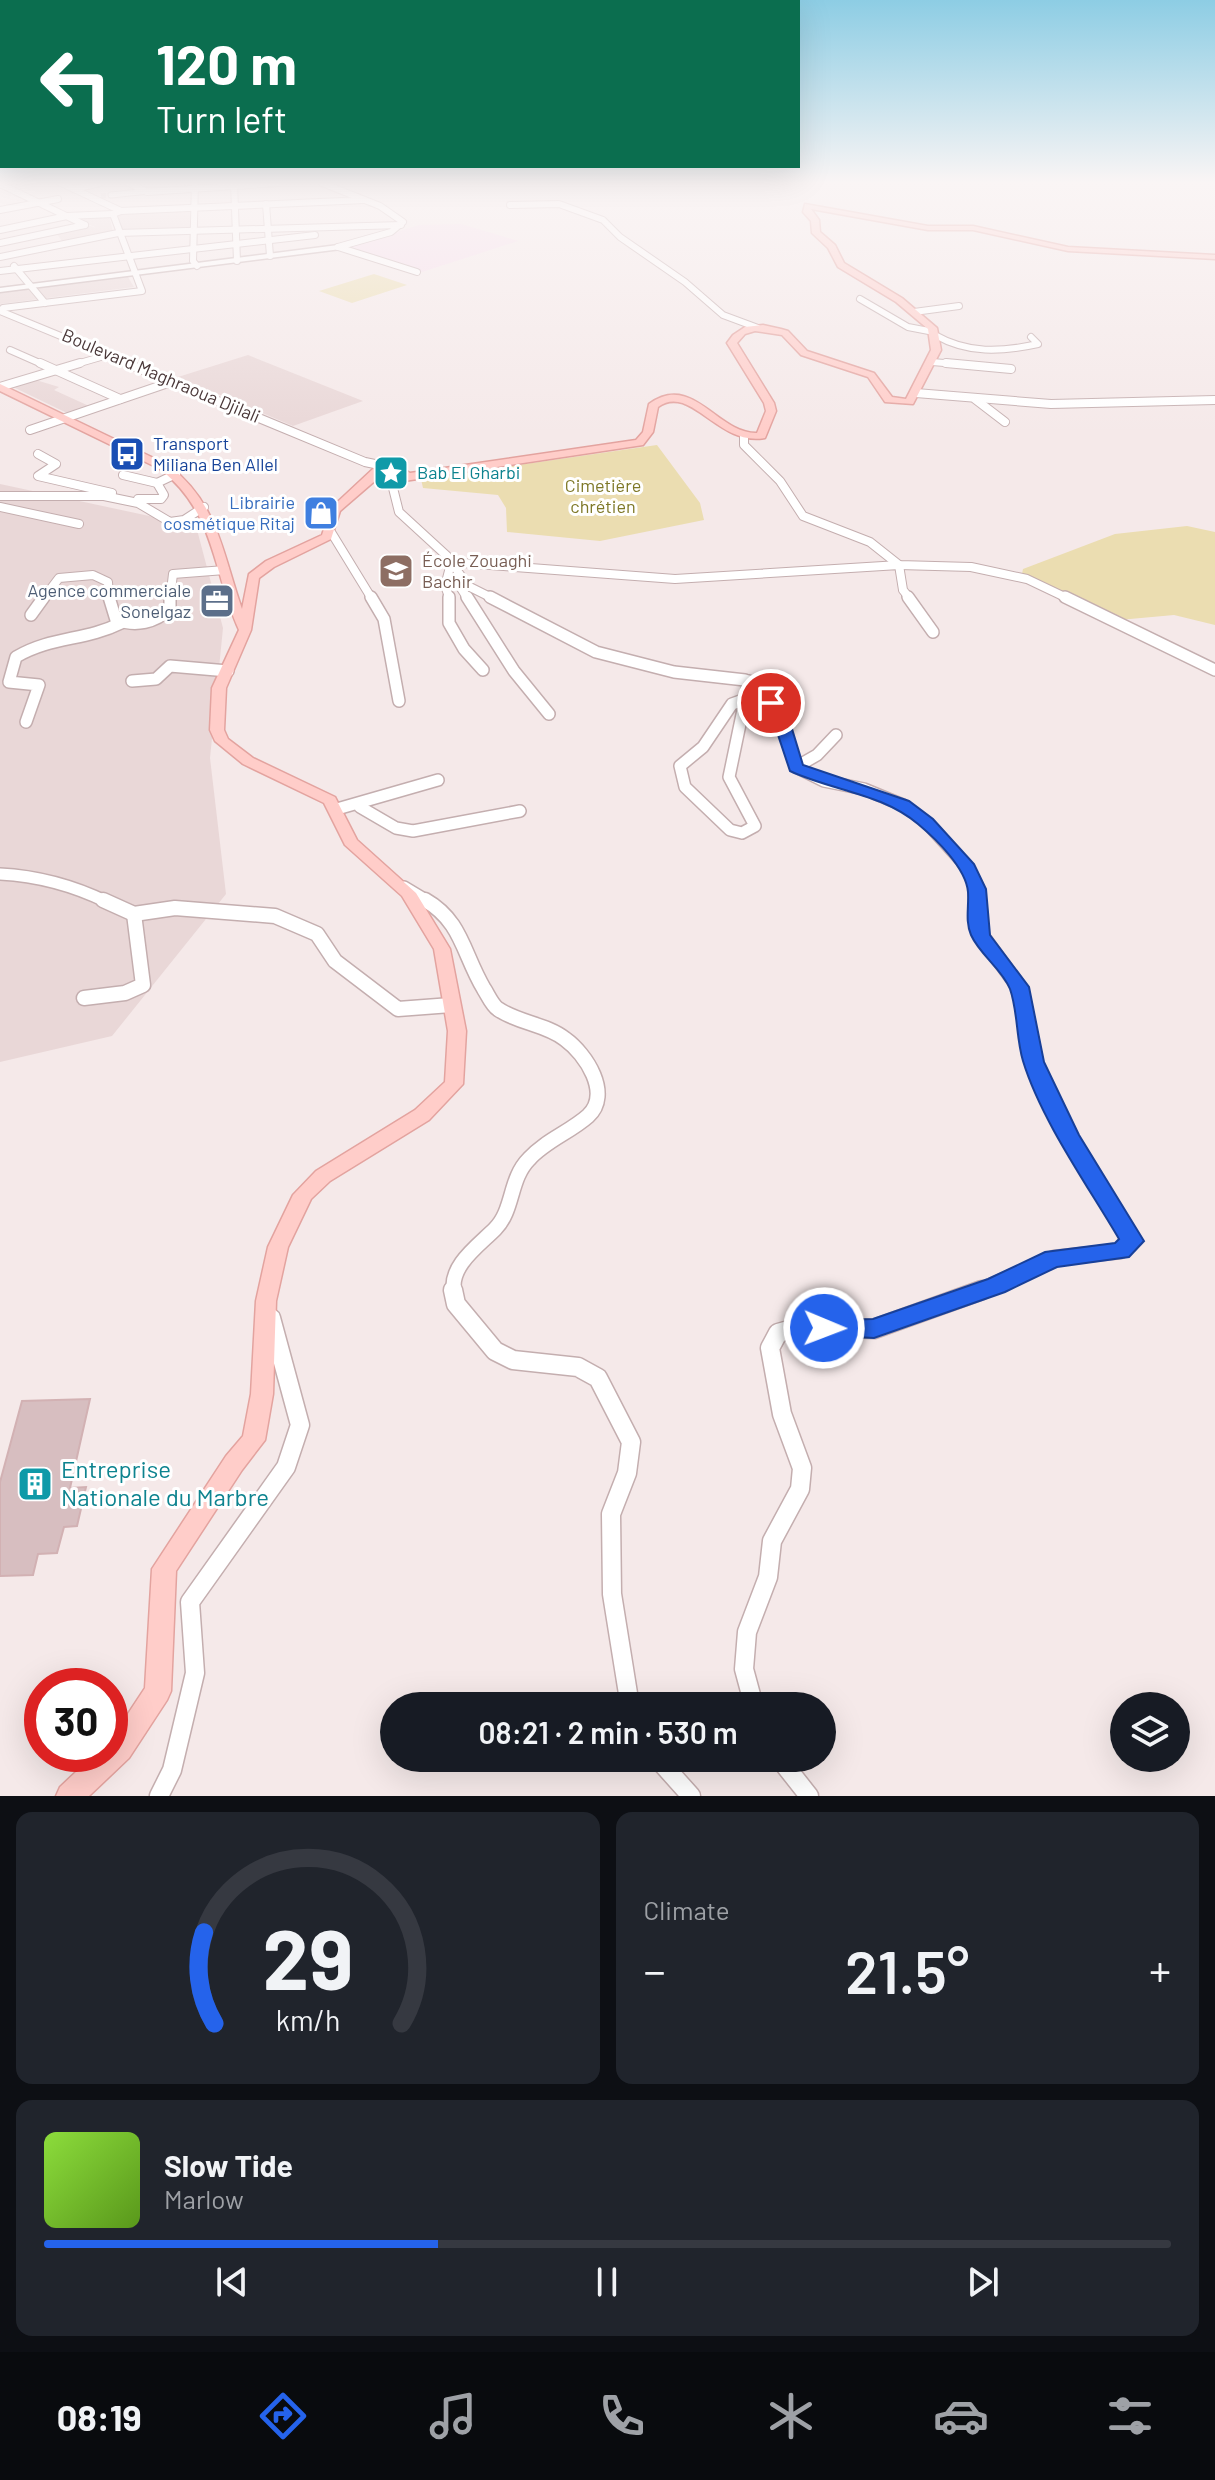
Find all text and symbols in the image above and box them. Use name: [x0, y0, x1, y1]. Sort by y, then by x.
text: 120 m: [156, 29, 297, 96]
icon: left: [24, 32, 128, 136]
text: Turn left: [156, 97, 287, 140]
street label: Boulevard Maghraoua Djilali: [59, 323, 264, 427]
place label: Transport Miliana Ben Allel: [153, 432, 278, 475]
bus stop icon: Transport Miliana Ben Allel: [108, 435, 146, 473]
place icon: Bab El Gharbi: [372, 454, 410, 492]
place label: Bab El Gharbi: [417, 461, 520, 483]
park label: Cimetière chrétien: [565, 474, 641, 517]
place label: Librairie cosmétique Ritaj: [163, 491, 295, 534]
shop icon: Librairie cosmétique Ritaj: [302, 494, 340, 532]
place label: École Zouaghi Bachir: [422, 549, 532, 592]
school or university icon: École Zouaghi Bachir: [377, 552, 415, 590]
place label: Agence commerciale Sonelgaz: [27, 579, 191, 622]
office icon: Agence commerciale Sonelgaz: [198, 582, 236, 620]
pin: [737, 669, 805, 737]
icon: arrive: [749, 681, 793, 725]
position arrow: [782, 1286, 866, 1370]
place label: Entreprise Nationale du Marbre: [61, 1454, 269, 1511]
building icon: Entreprise Nationale du Marbre: [16, 1465, 54, 1503]
speed limit sign: 30: [24, 1668, 128, 1772]
map controls: [1110, 1692, 1190, 1772]
button: layers: [1110, 1692, 1190, 1772]
text: 08:21 · 2 min · 530 m: [478, 1714, 738, 1750]
text: Climate: [644, 1894, 730, 1925]
text: 29: [262, 1907, 353, 2007]
text: 21.5°: [845, 1934, 970, 2006]
text: −: [644, 1943, 666, 1996]
text: +: [1149, 1943, 1171, 1996]
text: km/h: [275, 2002, 340, 2037]
text: Slow Tide: [164, 2147, 293, 2183]
text: Marlow: [164, 2183, 244, 2214]
icon: previous: [210, 2260, 254, 2304]
icon: pause: [585, 2260, 629, 2304]
icon: next: [961, 2260, 1005, 2304]
icon: directions: [255, 2388, 311, 2444]
icon: music: [425, 2388, 481, 2444]
icon: phone: [594, 2388, 650, 2444]
icon: climate: [763, 2388, 819, 2444]
icon: car: [933, 2388, 989, 2444]
icon: filters: [1102, 2388, 1158, 2444]
text: 08:19: [57, 2395, 142, 2438]

